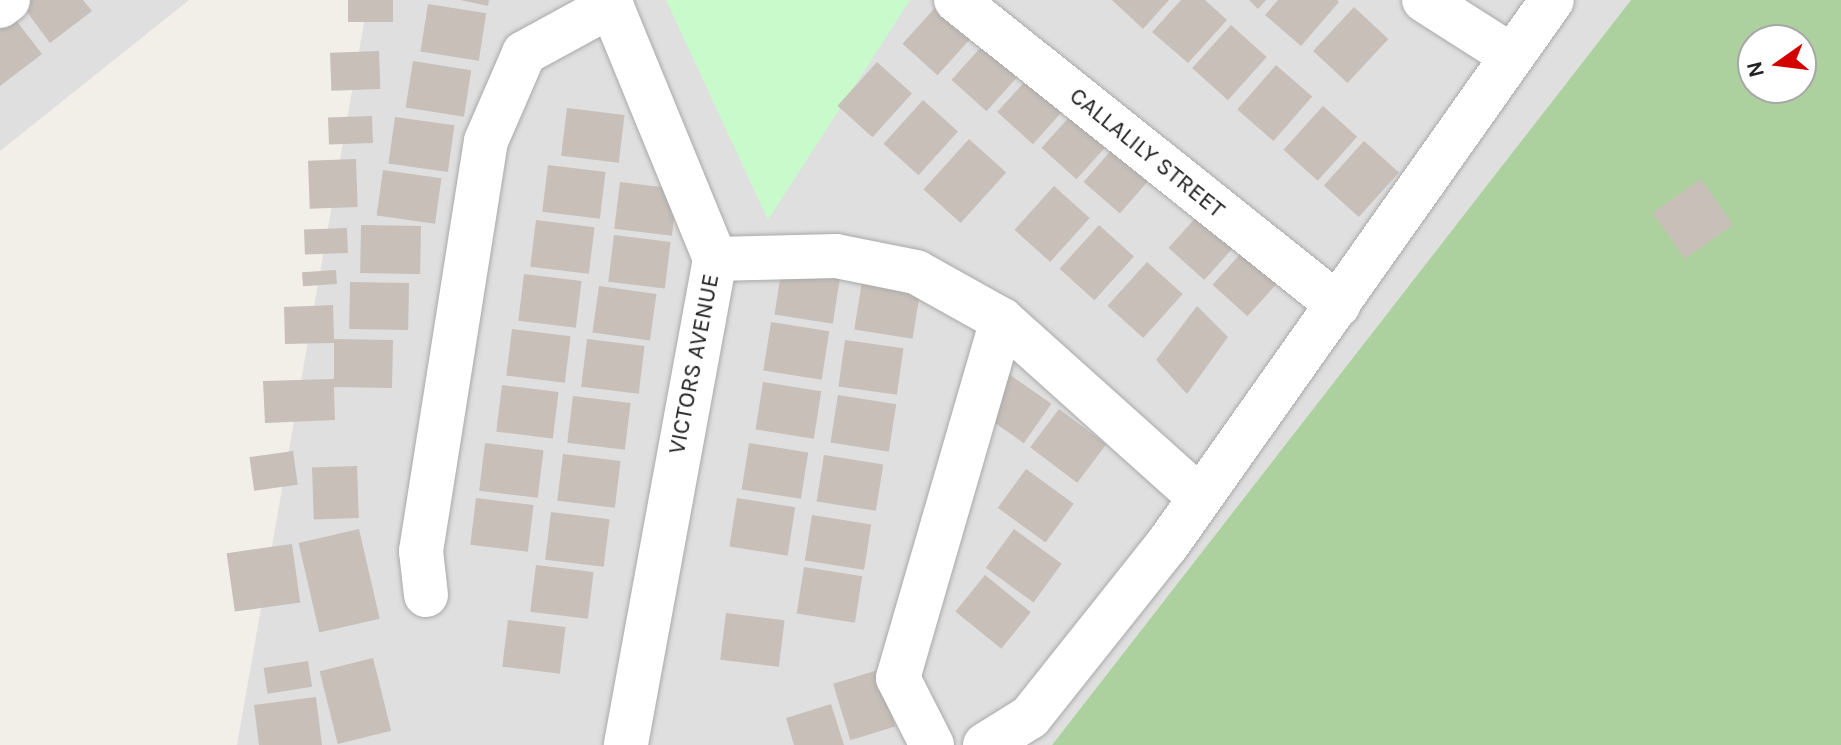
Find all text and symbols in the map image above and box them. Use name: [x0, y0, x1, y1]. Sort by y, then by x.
north arrow: [1737, 24, 1817, 104]
text: N: [1741, 59, 1770, 80]
street label: CALLALILY STREET: [1064, 82, 1230, 224]
street label: VICTORS AVENUE: [662, 271, 726, 457]

